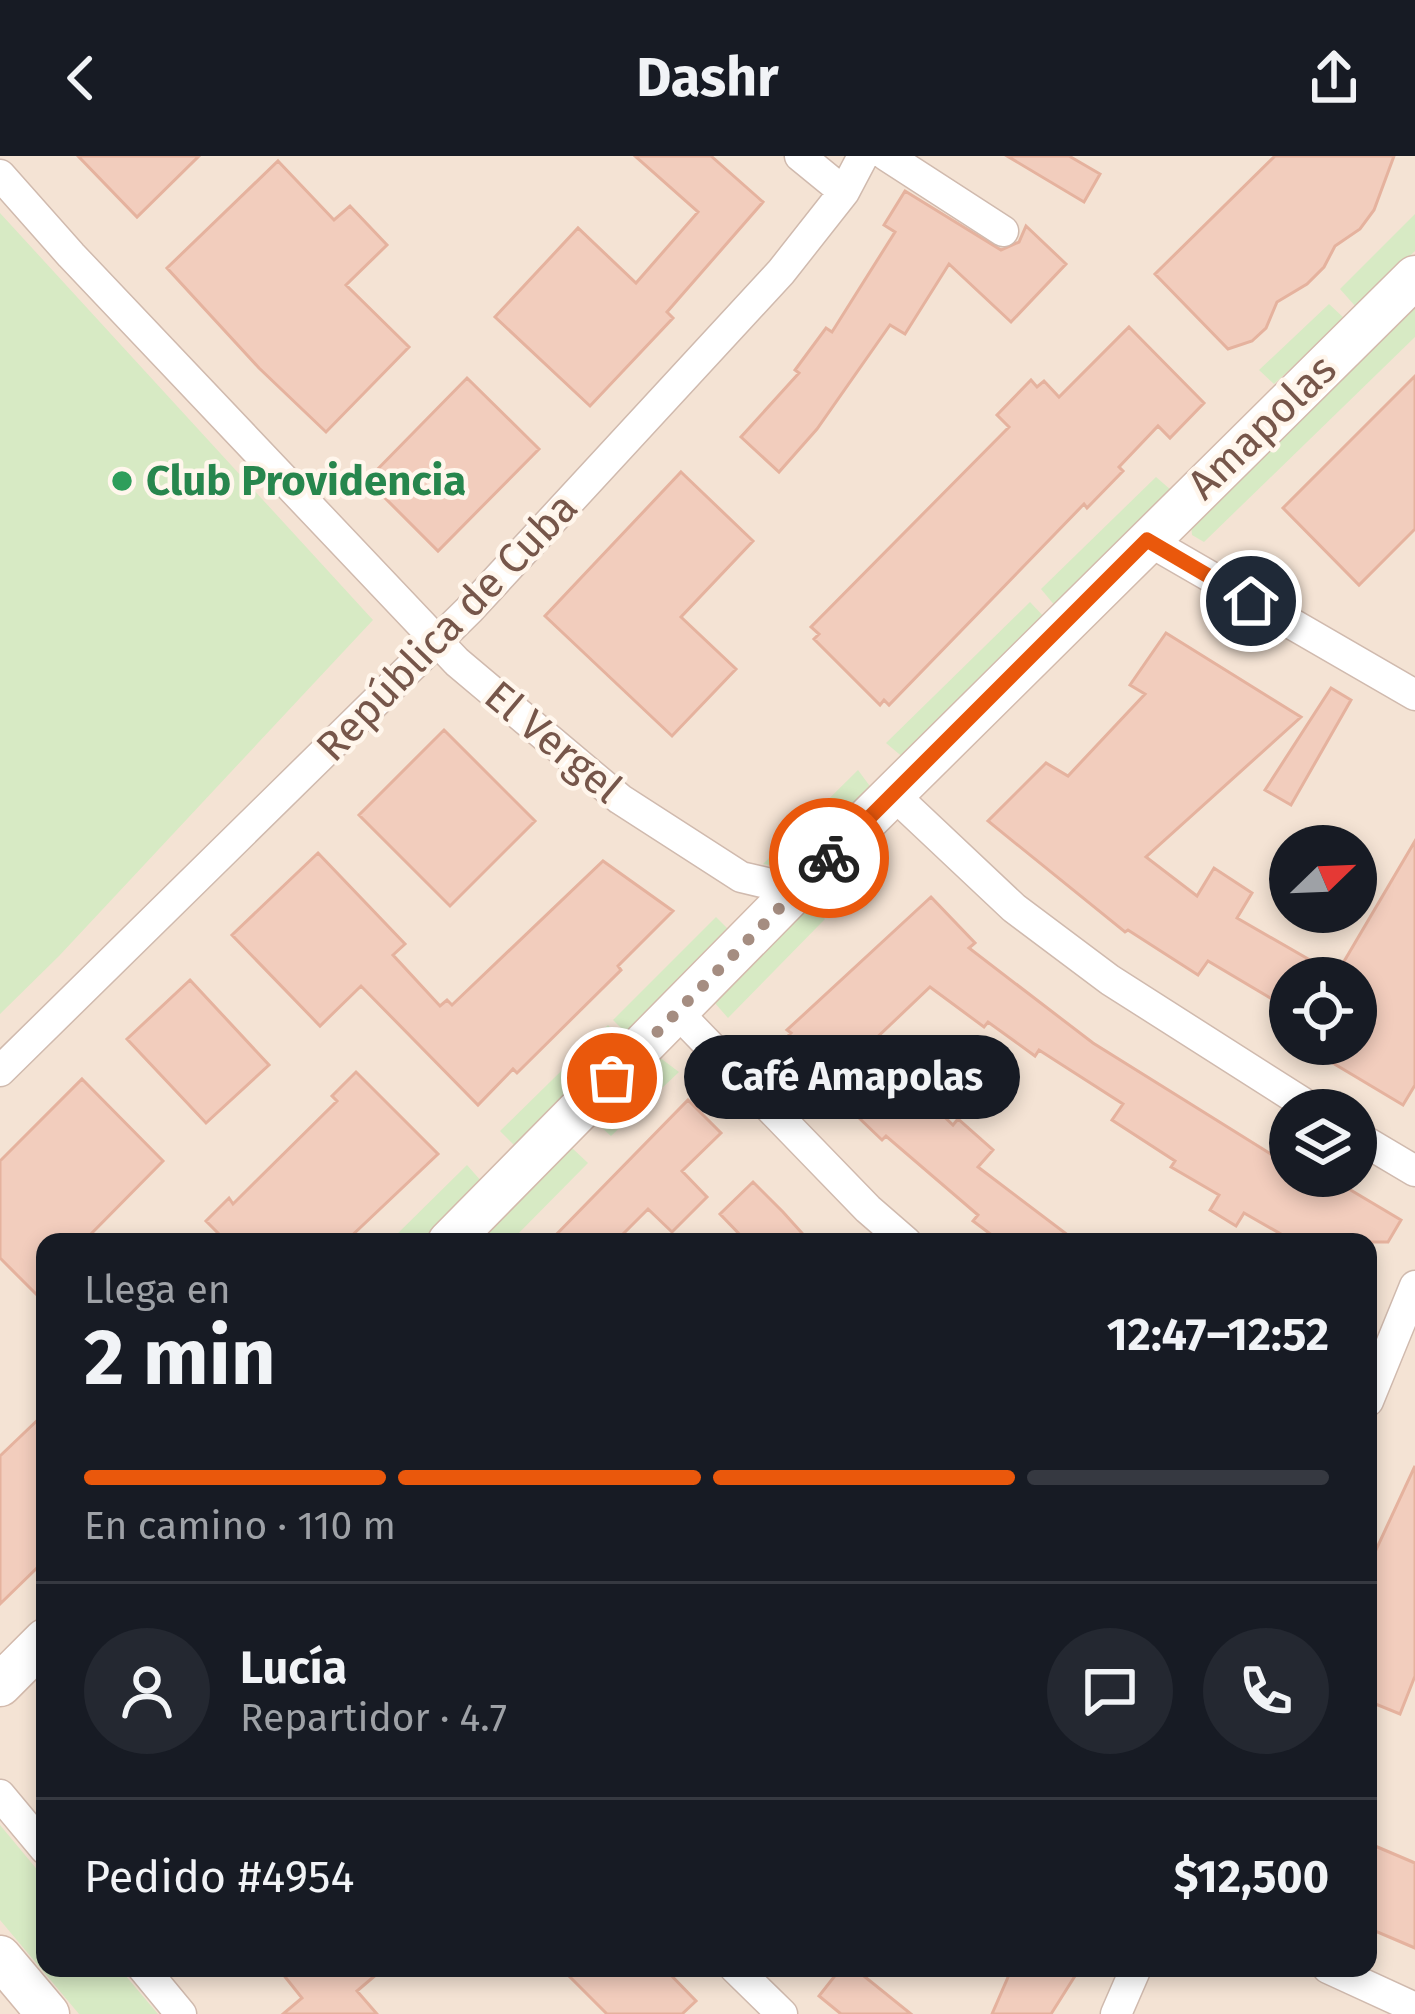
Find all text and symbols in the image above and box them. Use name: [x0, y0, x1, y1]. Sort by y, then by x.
icon: back: [48, 45, 114, 111]
icon: share: [1301, 45, 1367, 111]
text: Dashr: [636, 46, 779, 110]
street label: Amapolas: [1178, 344, 1346, 510]
place label: Club Providencia: [146, 456, 466, 506]
marker: Club Providencia: [109, 468, 135, 494]
street label: República de Cuba: [306, 482, 588, 772]
pin: [1200, 550, 1302, 652]
icon: home: [1218, 568, 1284, 634]
street label: El Vergel: [475, 671, 631, 813]
courier: [769, 798, 889, 918]
icon: bike: [796, 825, 862, 891]
north arrow: [1269, 825, 1377, 933]
map controls: [1269, 825, 1377, 1197]
button: locate: [1269, 957, 1377, 1065]
pin: [561, 1027, 663, 1129]
callout: Café Amapolas: [684, 1036, 1020, 1120]
icon: bag: [579, 1045, 645, 1111]
text: Café Amapolas: [721, 1054, 983, 1100]
button: layers: [1269, 1089, 1377, 1197]
text: Llega en: [84, 1267, 231, 1313]
text: 12:47–12:52: [1107, 1308, 1329, 1362]
text: 2 min: [84, 1311, 276, 1405]
text: En camino · 110 m: [84, 1503, 396, 1549]
button: person: [84, 1628, 210, 1754]
button: chat: [1047, 1628, 1173, 1754]
button: phone: [1203, 1628, 1329, 1754]
text: Lucía: [240, 1641, 347, 1695]
text: Repartidor · 4.7: [240, 1695, 507, 1741]
text: Pedido #4954: [84, 1850, 355, 1904]
text: $12,500: [1174, 1850, 1329, 1904]

